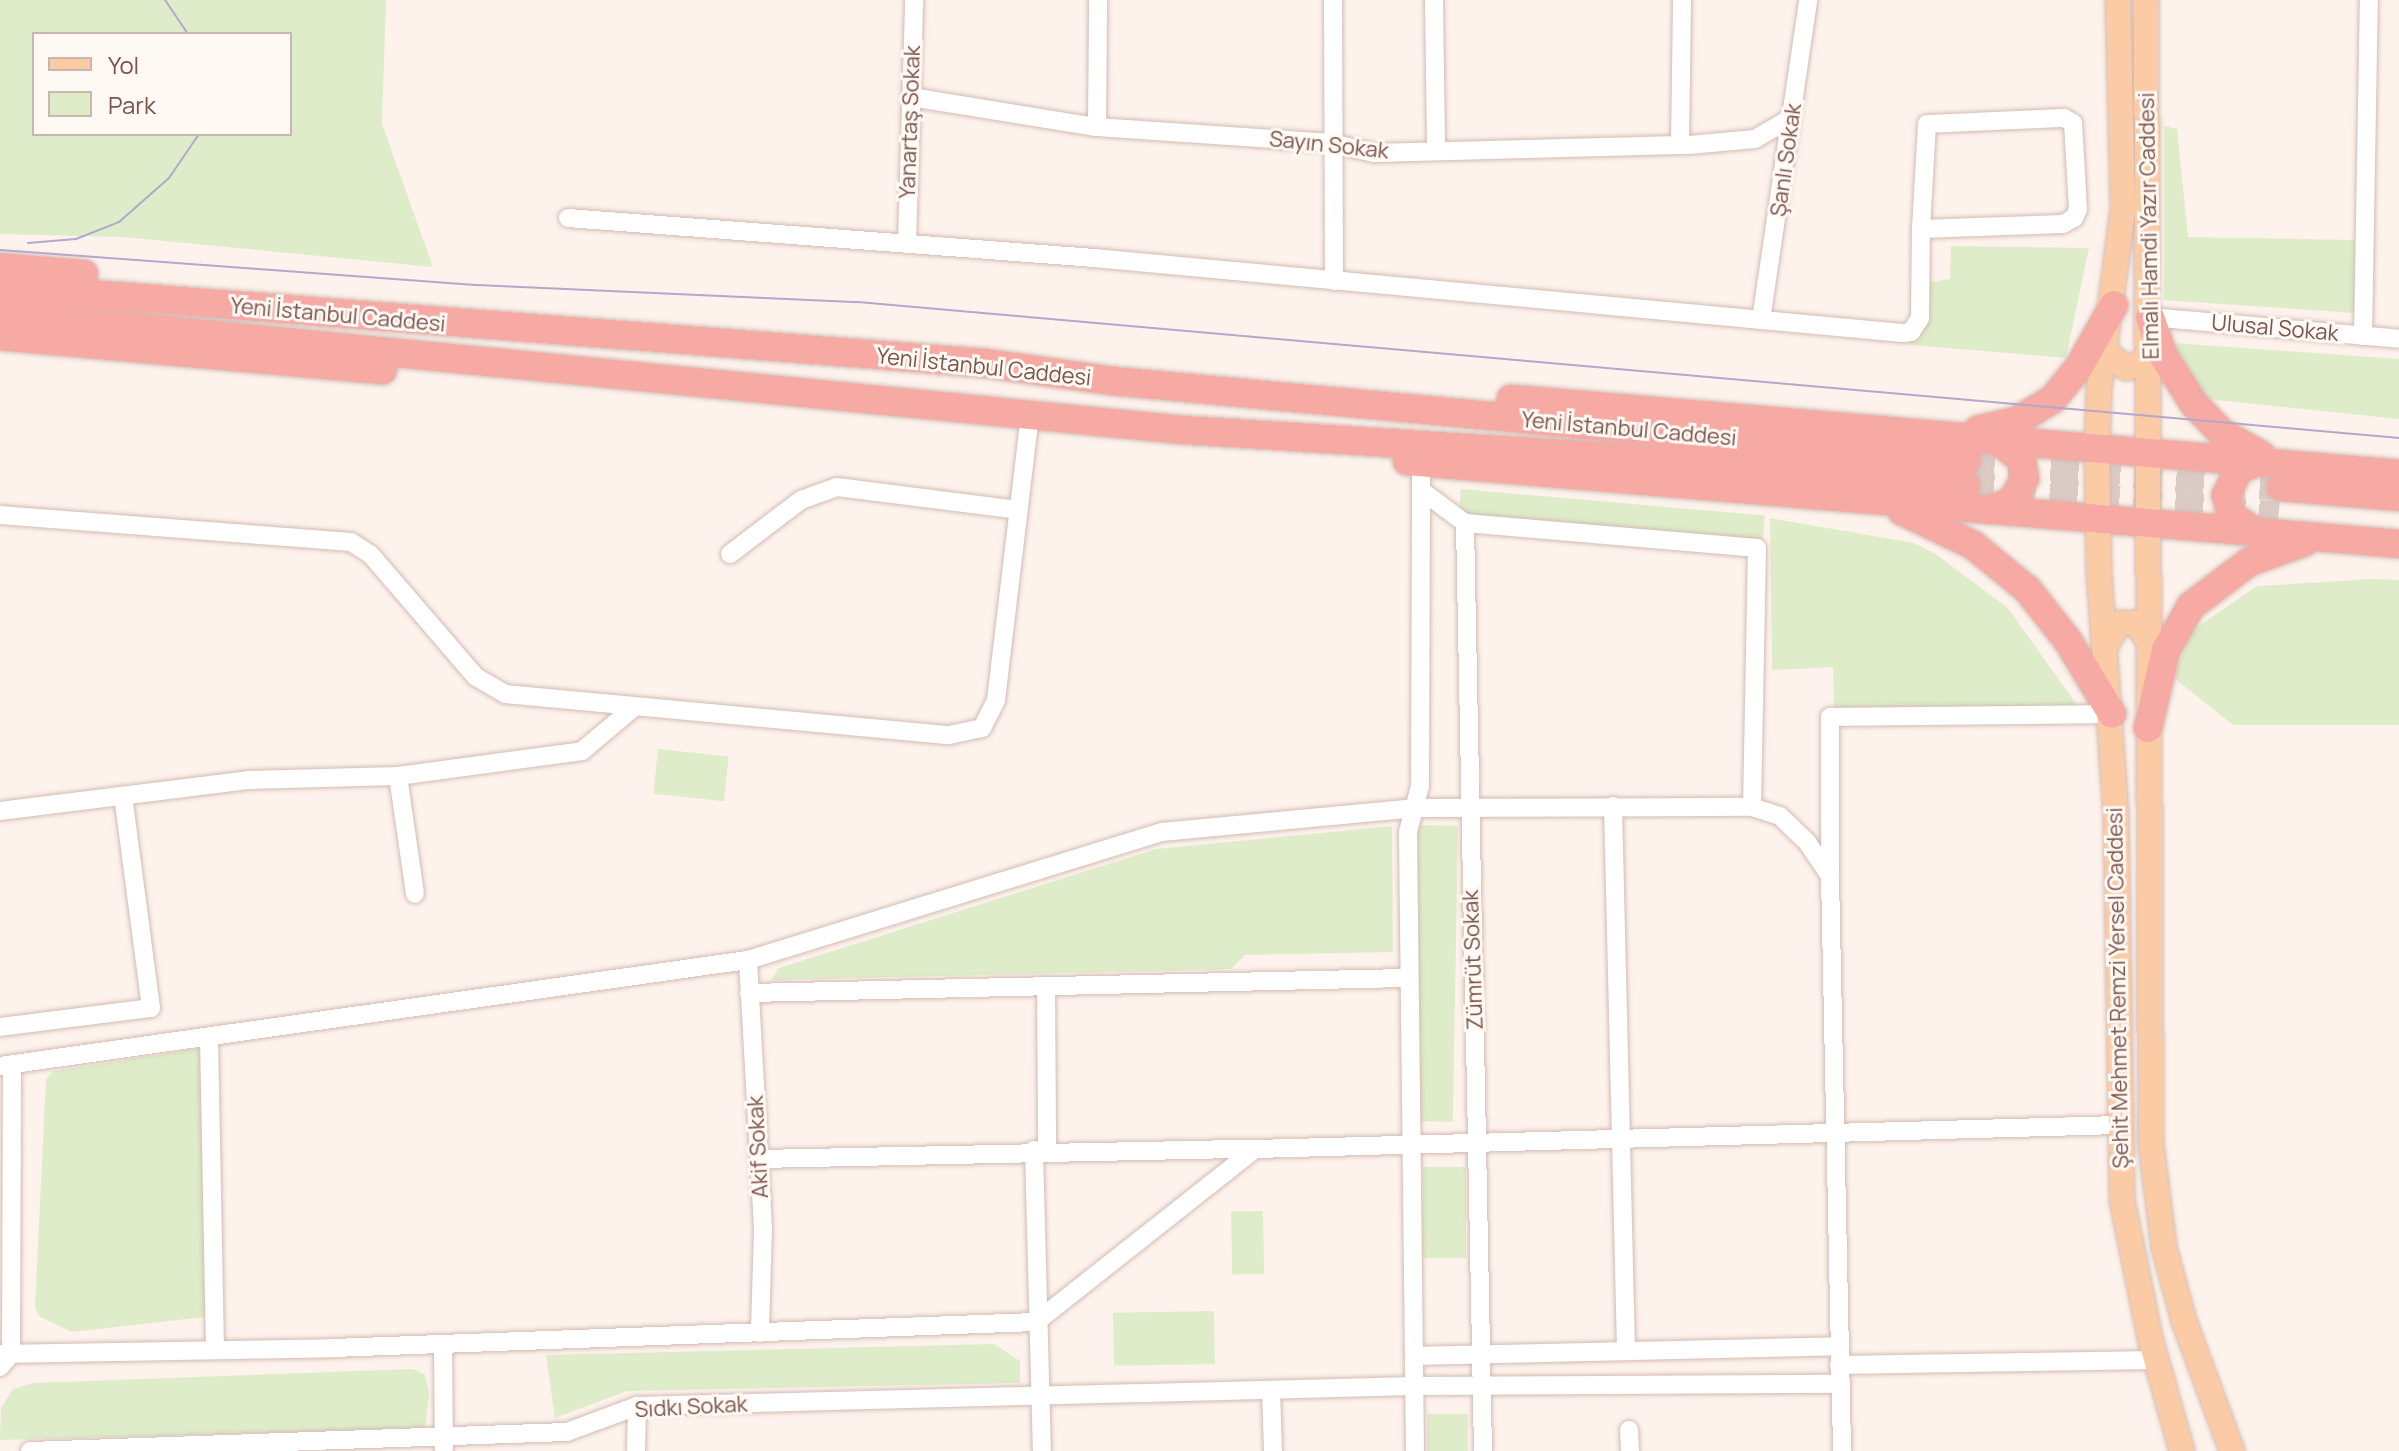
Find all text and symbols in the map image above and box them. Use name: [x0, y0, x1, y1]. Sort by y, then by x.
legend: [32, 32, 292, 136]
street label: Yanartaş Sokak: [894, 45, 926, 199]
text: Yol: [108, 48, 139, 81]
text: Park: [108, 88, 156, 121]
street label: Elmalı Hamdi Yazır Caddesi: [2133, 92, 2165, 360]
street label: Şanlı Sokak: [1765, 102, 1807, 218]
street label: Sayın Sokak: [1268, 126, 1390, 164]
street label: Yeni İstanbul Caddesi: [229, 292, 447, 338]
street label: Ulusal Sokak: [2210, 309, 2340, 347]
street label: Yeni İstanbul Caddesi: [875, 343, 1093, 391]
street label: Yeni İstanbul Caddesi: [1520, 406, 1738, 452]
street label: Şehit Mehmet Remzi Yersel Caddesi: [2102, 807, 2134, 1169]
street label: Zümrüt Sokak: [1457, 890, 1489, 1030]
street label: Akif Sokak: [742, 1095, 774, 1199]
street label: Sıdkı Sokak: [634, 1391, 748, 1423]

